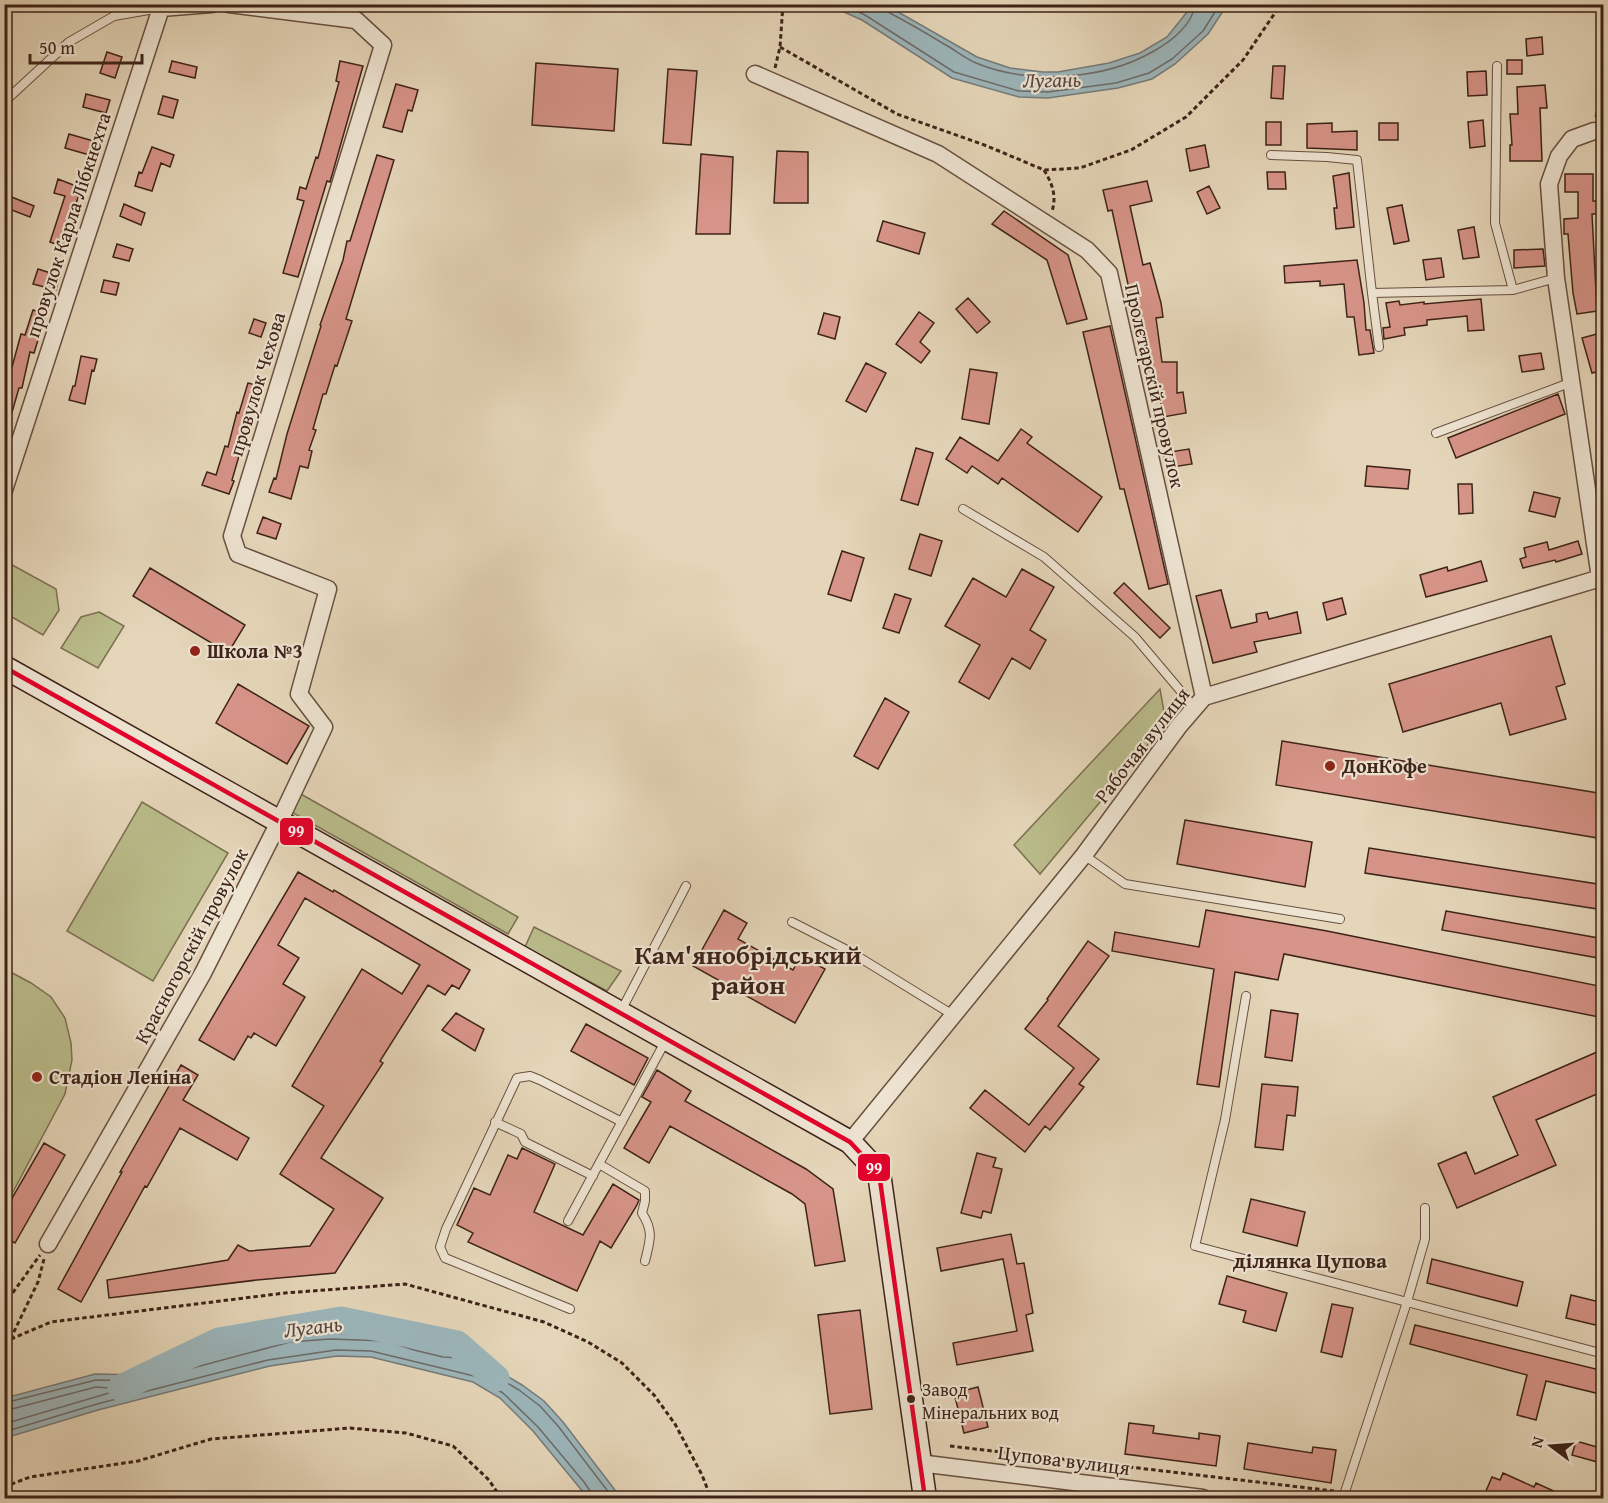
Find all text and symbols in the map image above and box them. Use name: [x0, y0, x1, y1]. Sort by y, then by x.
scale bar: [30, 27, 142, 65]
text: 50 m: [39, 34, 75, 61]
water label: Лугань: [1022, 63, 1082, 96]
street label: провулок Карла Лібкнехта: [17, 108, 118, 341]
street label: Пролєтарскій провулок: [1118, 281, 1193, 491]
street label: провулок Чехова: [221, 308, 292, 460]
place label: Школа №3: [207, 636, 303, 665]
marker: Школа №3: [188, 644, 202, 658]
street label: Рабочая вулиця: [1087, 681, 1196, 809]
place label: ДонКофе: [1341, 751, 1427, 780]
marker: ДонКофе: [1323, 759, 1337, 773]
line badge: 99: [279, 817, 314, 846]
text: 99: [288, 819, 304, 843]
street label: Красногорскій провулок: [127, 842, 255, 1049]
district label: Кам'янобрідський район: [634, 935, 862, 1004]
place label: Стадіон Леніна: [49, 1062, 192, 1091]
marker: Стадіон Леніна: [30, 1070, 44, 1084]
line badge: 99: [857, 1153, 891, 1182]
text: 99: [866, 1156, 882, 1180]
district label: ділянка Цупова: [1233, 1245, 1387, 1276]
water label: Лугань: [282, 1308, 344, 1345]
place label: Завод Мінеральних вод: [922, 1376, 1059, 1426]
marker: Завод Мінеральних вод: [905, 1393, 917, 1405]
north arrow: [1521, 1416, 1581, 1476]
text: N: [1524, 1433, 1550, 1450]
street label: Цупова вулиця: [996, 1437, 1132, 1482]

